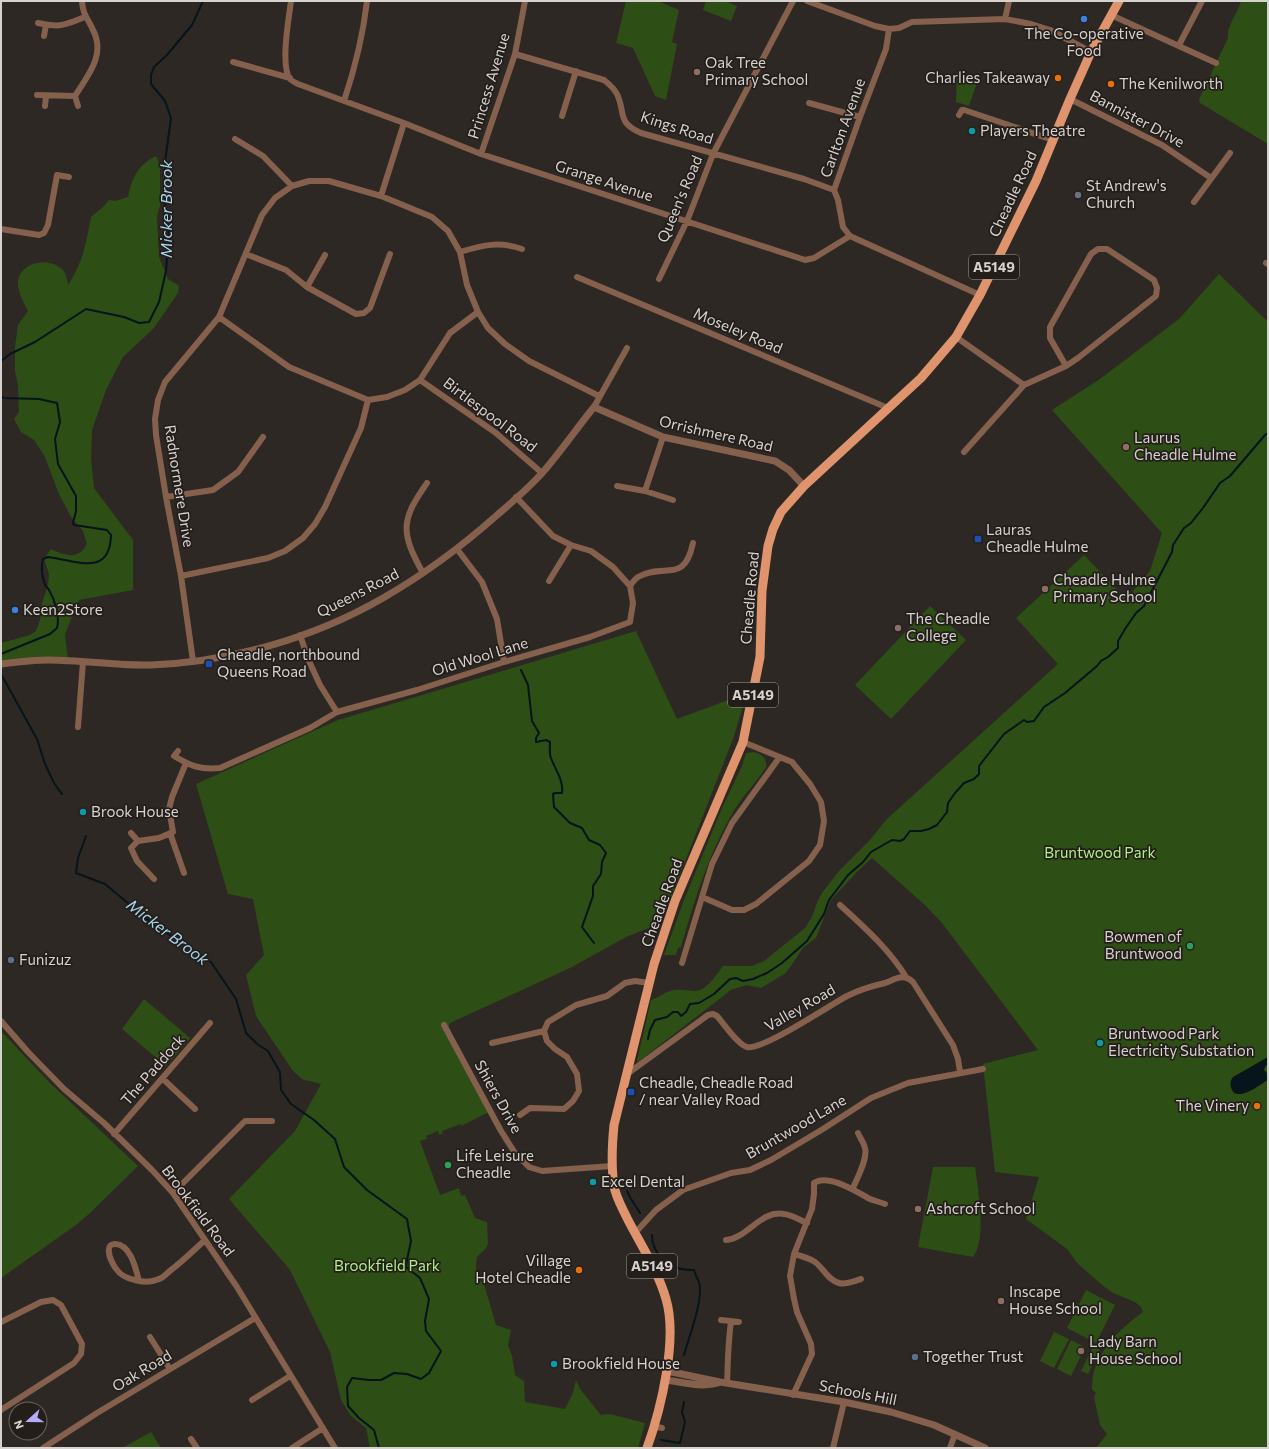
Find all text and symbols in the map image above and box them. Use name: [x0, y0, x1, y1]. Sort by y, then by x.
marker: The Co-operative Food: [1079, 14, 1089, 24]
place label: The Co-operative Food: [1024, 24, 1144, 59]
street label: Princess Avenue: [463, 31, 513, 141]
place label: Oak Tree Primary School: [705, 53, 808, 88]
marker: Oak Tree Primary School: [692, 67, 702, 77]
place label: Charlies Takeaway: [925, 68, 1050, 86]
marker: Charlies Takeaway: [1053, 73, 1063, 83]
place label: The Kenilworth: [1119, 74, 1223, 92]
street label: Carlton Avenue: [816, 75, 868, 180]
marker: The Kenilworth: [1106, 79, 1116, 89]
street label: Bannister Drive: [1087, 86, 1188, 151]
street label: Kings Road: [639, 107, 716, 147]
place label: Players Theatre: [980, 121, 1086, 139]
marker: Players Theatre: [967, 126, 977, 136]
street label: Cheadle Road: [984, 148, 1040, 239]
street label: Queen's Road: [653, 152, 705, 245]
street label: Grange Avenue: [553, 156, 656, 204]
water label: Micker Brook: [156, 160, 175, 258]
place label: St Andrew's Church: [1086, 176, 1167, 211]
marker: St Andrew's Church: [1073, 190, 1083, 200]
road number: A5149: [969, 255, 1019, 279]
street label: Moseley Road: [691, 303, 786, 357]
street label: Birtlespool Road: [440, 373, 541, 455]
street label: Orrishmere Road: [658, 411, 775, 455]
street label: Radnormere Drive: [161, 423, 199, 548]
place label: Laurus Cheadle Hulme: [1134, 428, 1236, 463]
marker: Laurus Cheadle Hulme: [1121, 442, 1131, 452]
place label: Lauras Cheadle Hulme: [986, 520, 1088, 555]
marker: Lauras Cheadle Hulme: [973, 534, 983, 544]
street label: Cheadle Road: [736, 551, 762, 645]
street label: Queens Road: [313, 564, 402, 621]
place label: Cheadle Hulme Primary School: [1053, 570, 1156, 605]
marker: Cheadle Hulme Primary School: [1040, 584, 1050, 594]
place label: Keen2Store: [23, 600, 103, 618]
marker: Keen2Store: [10, 605, 20, 615]
place label: The Cheadle College: [906, 609, 990, 644]
marker: The Cheadle College: [893, 623, 903, 633]
street label: Old Wool Lane: [430, 633, 530, 679]
place label: Cheadle, northbound Queens Road: [217, 645, 360, 680]
marker: Cheadle, northbound Queens Road: [204, 659, 214, 669]
road number: A5149: [728, 683, 778, 707]
place label: Brook House: [91, 802, 179, 820]
marker: Brook House: [78, 807, 88, 817]
park label: Bruntwood Park: [1044, 843, 1156, 861]
street label: Cheadle Road: [637, 856, 685, 949]
water label: Micker Brook: [124, 895, 213, 969]
place label: Bowmen of Bruntwood: [1104, 927, 1182, 962]
marker: Bowmen of Bruntwood: [1185, 941, 1195, 951]
place label: Funizuz: [19, 950, 72, 968]
marker: Funizuz: [6, 955, 16, 965]
street label: Valley Road: [761, 980, 838, 1035]
place label: Bruntwood Park Electricity Substation: [1108, 1024, 1254, 1059]
street label: The Paddock: [117, 1030, 188, 1108]
marker: Bruntwood Park Electricity Substation: [1095, 1038, 1105, 1048]
street label: Shiers Drive: [471, 1057, 526, 1136]
place label: Cheadle, Cheadle Road / near Valley Road: [639, 1073, 793, 1108]
marker: Cheadle, Cheadle Road / near Valley Road: [626, 1087, 636, 1097]
street label: Bruntwood Lane: [742, 1090, 849, 1162]
place label: The Vinery: [1176, 1096, 1249, 1114]
marker: The Vinery: [1252, 1101, 1262, 1111]
place label: Life Leisure Cheadle: [456, 1146, 534, 1181]
marker: Life Leisure Cheadle: [443, 1160, 453, 1170]
street label: Brookfield Road: [159, 1161, 239, 1260]
place label: Excel Dental: [601, 1172, 685, 1190]
marker: Excel Dental: [588, 1177, 598, 1187]
place label: Ashcroft School: [926, 1199, 1035, 1217]
marker: Ashcroft School: [913, 1204, 923, 1214]
place label: Village Hotel Cheadle: [475, 1251, 571, 1286]
road number: A5149: [627, 1254, 677, 1278]
park label: Brookfield Park: [334, 1256, 440, 1274]
marker: Village Hotel Cheadle: [574, 1265, 584, 1275]
place label: Inscape House School: [1009, 1282, 1102, 1317]
marker: Inscape House School: [996, 1296, 1006, 1306]
place label: Lady Barn House School: [1089, 1332, 1182, 1367]
street label: Oak Road: [109, 1345, 174, 1395]
marker: Lady Barn House School: [1076, 1346, 1086, 1356]
place label: Together Trust: [923, 1347, 1023, 1365]
marker: Together Trust: [910, 1352, 920, 1362]
place label: Brookfield House: [562, 1354, 680, 1372]
marker: Brookfield House: [549, 1359, 559, 1369]
street label: Schools Hill: [818, 1376, 899, 1408]
north arrow: [8, 1401, 48, 1441]
text: N: [11, 1419, 26, 1431]

